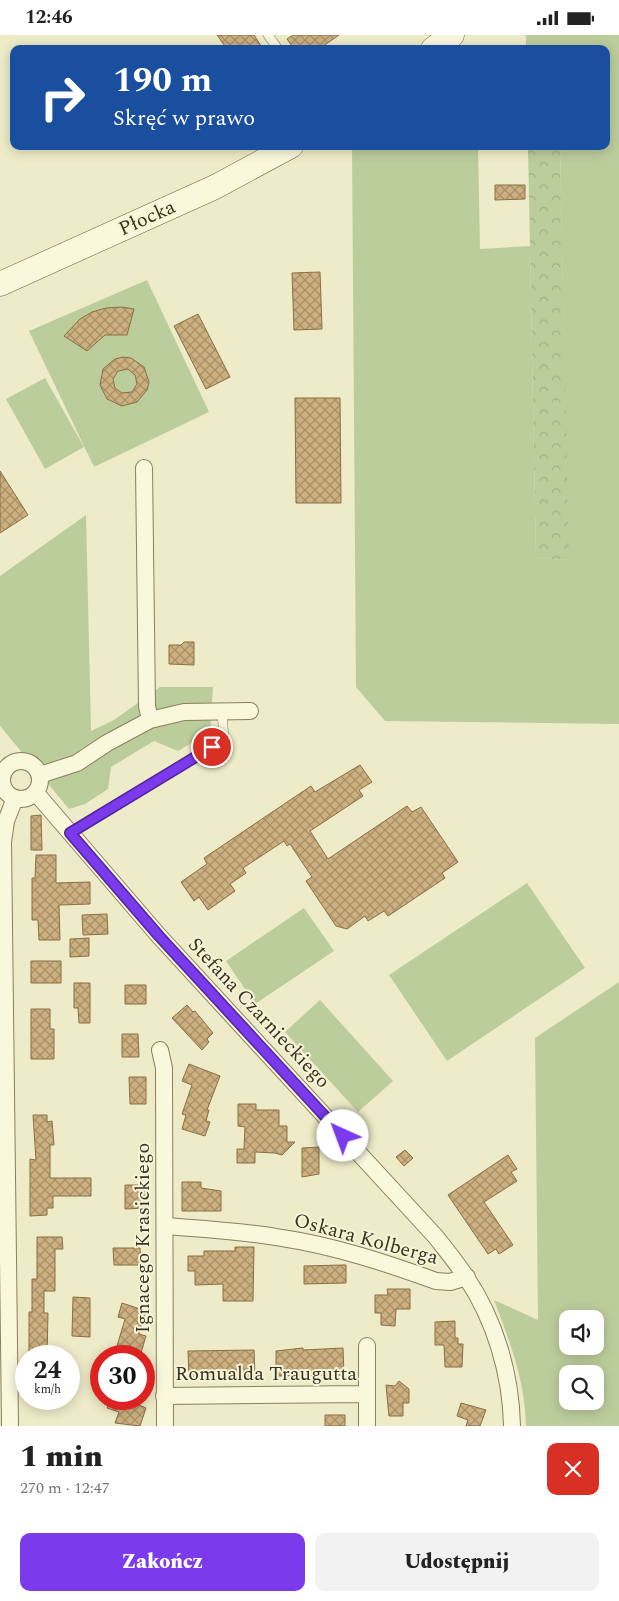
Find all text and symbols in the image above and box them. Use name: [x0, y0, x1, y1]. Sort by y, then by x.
text: 12:46: [25, 3, 73, 32]
text: 190 m: [113, 54, 212, 107]
icon: right: [30, 65, 95, 130]
text: Skręć w prawo: [113, 102, 255, 135]
street label: Płocka: [114, 192, 181, 244]
pin: [191, 726, 233, 768]
icon: arrive: [198, 733, 226, 761]
street label: Stefana Czarnieckiego: [181, 931, 337, 1095]
position arrow: [316, 1109, 368, 1161]
street label: Ignacego Krasickiego: [128, 1143, 158, 1333]
street label: Oskara Kolberga: [290, 1205, 442, 1273]
map controls: [559, 1310, 604, 1410]
button: sound: [559, 1310, 604, 1355]
speed limit sign: 30: [90, 1345, 155, 1410]
text: 24: [33, 1352, 62, 1390]
street label: Romualda Traugutta: [175, 1359, 357, 1389]
button: search: [559, 1365, 604, 1410]
text: km/h: [34, 1380, 61, 1399]
text: 1 min: [20, 1434, 103, 1480]
button: close: [547, 1443, 599, 1495]
text: 270 m · 12:47: [20, 1476, 110, 1500]
button: Zakończ: [20, 1533, 305, 1591]
button: Udostępnij: [315, 1533, 599, 1591]

